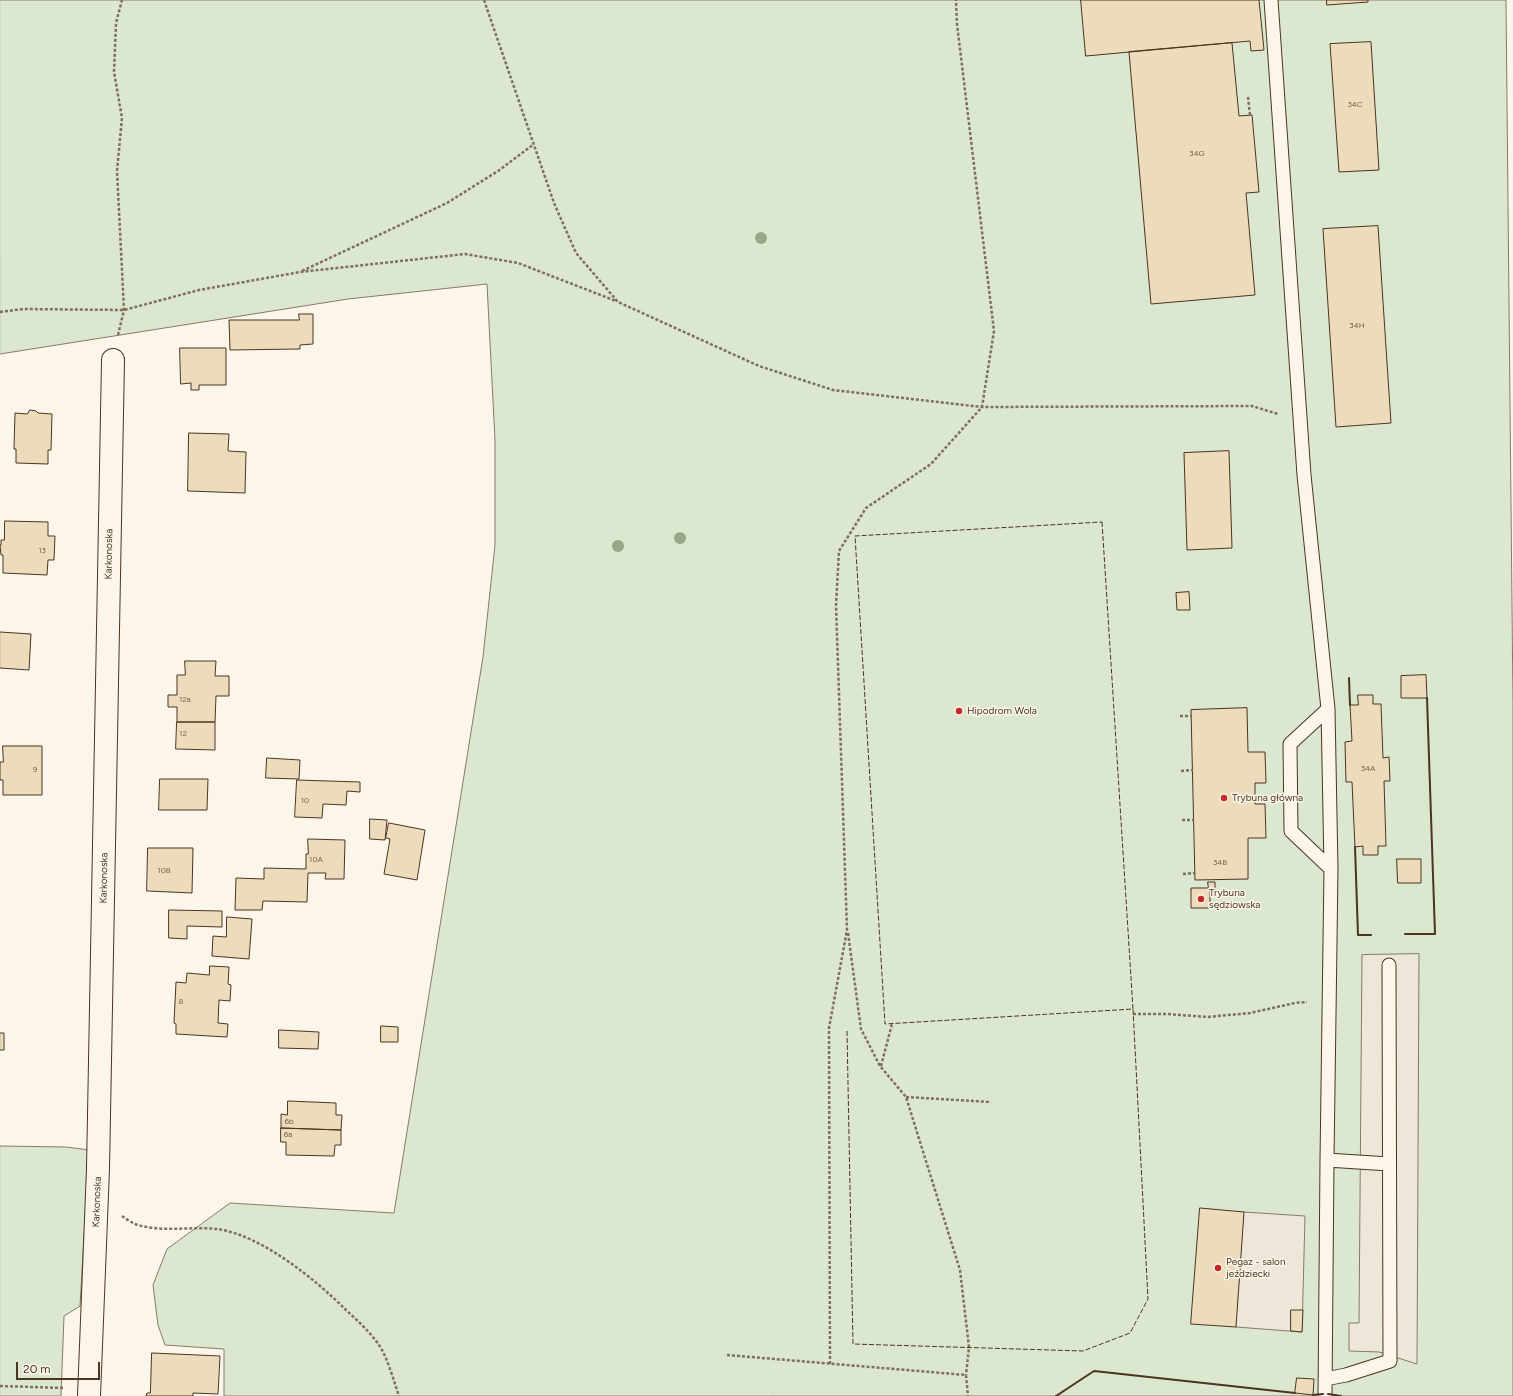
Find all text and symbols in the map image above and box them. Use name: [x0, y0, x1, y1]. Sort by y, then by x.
house number: 34C: [1347, 100, 1363, 110]
house number: 34G: [1189, 149, 1205, 159]
house number: 34H: [1349, 321, 1365, 331]
street label: Karkonoska: [103, 528, 115, 580]
house number: 13: [38, 546, 46, 556]
house number: 12a: [179, 695, 191, 705]
place label: Hipodrom Wola: [967, 705, 1037, 717]
marker: Hipodrom Wola: [954, 706, 964, 716]
house number: 12: [179, 729, 187, 739]
house number: 34A: [1361, 764, 1375, 774]
house number: 9: [33, 765, 37, 775]
place label: Trybuna główna: [1232, 792, 1303, 804]
marker: Trybuna główna: [1219, 793, 1229, 803]
house number: 10: [301, 796, 309, 806]
street label: Karkonoska: [98, 852, 110, 904]
house number: 10A: [309, 855, 323, 865]
house number: 34B: [1213, 858, 1227, 868]
house number: 10B: [157, 866, 171, 876]
place label: Trybuna sędziowska: [1209, 887, 1260, 910]
marker: Trybuna sędziowska: [1196, 894, 1206, 904]
house number: 8: [179, 997, 183, 1007]
house number: 6b: [284, 1117, 294, 1127]
house number: 6a: [284, 1130, 292, 1140]
street label: Karkonoska: [90, 1176, 104, 1228]
place label: Pegaz - salon jeździecki: [1226, 1256, 1285, 1280]
marker: Pegaz - salon jeździecki: [1213, 1263, 1223, 1273]
scale bar: [18, 1354, 102, 1380]
text: 20 m: [23, 1362, 51, 1376]

